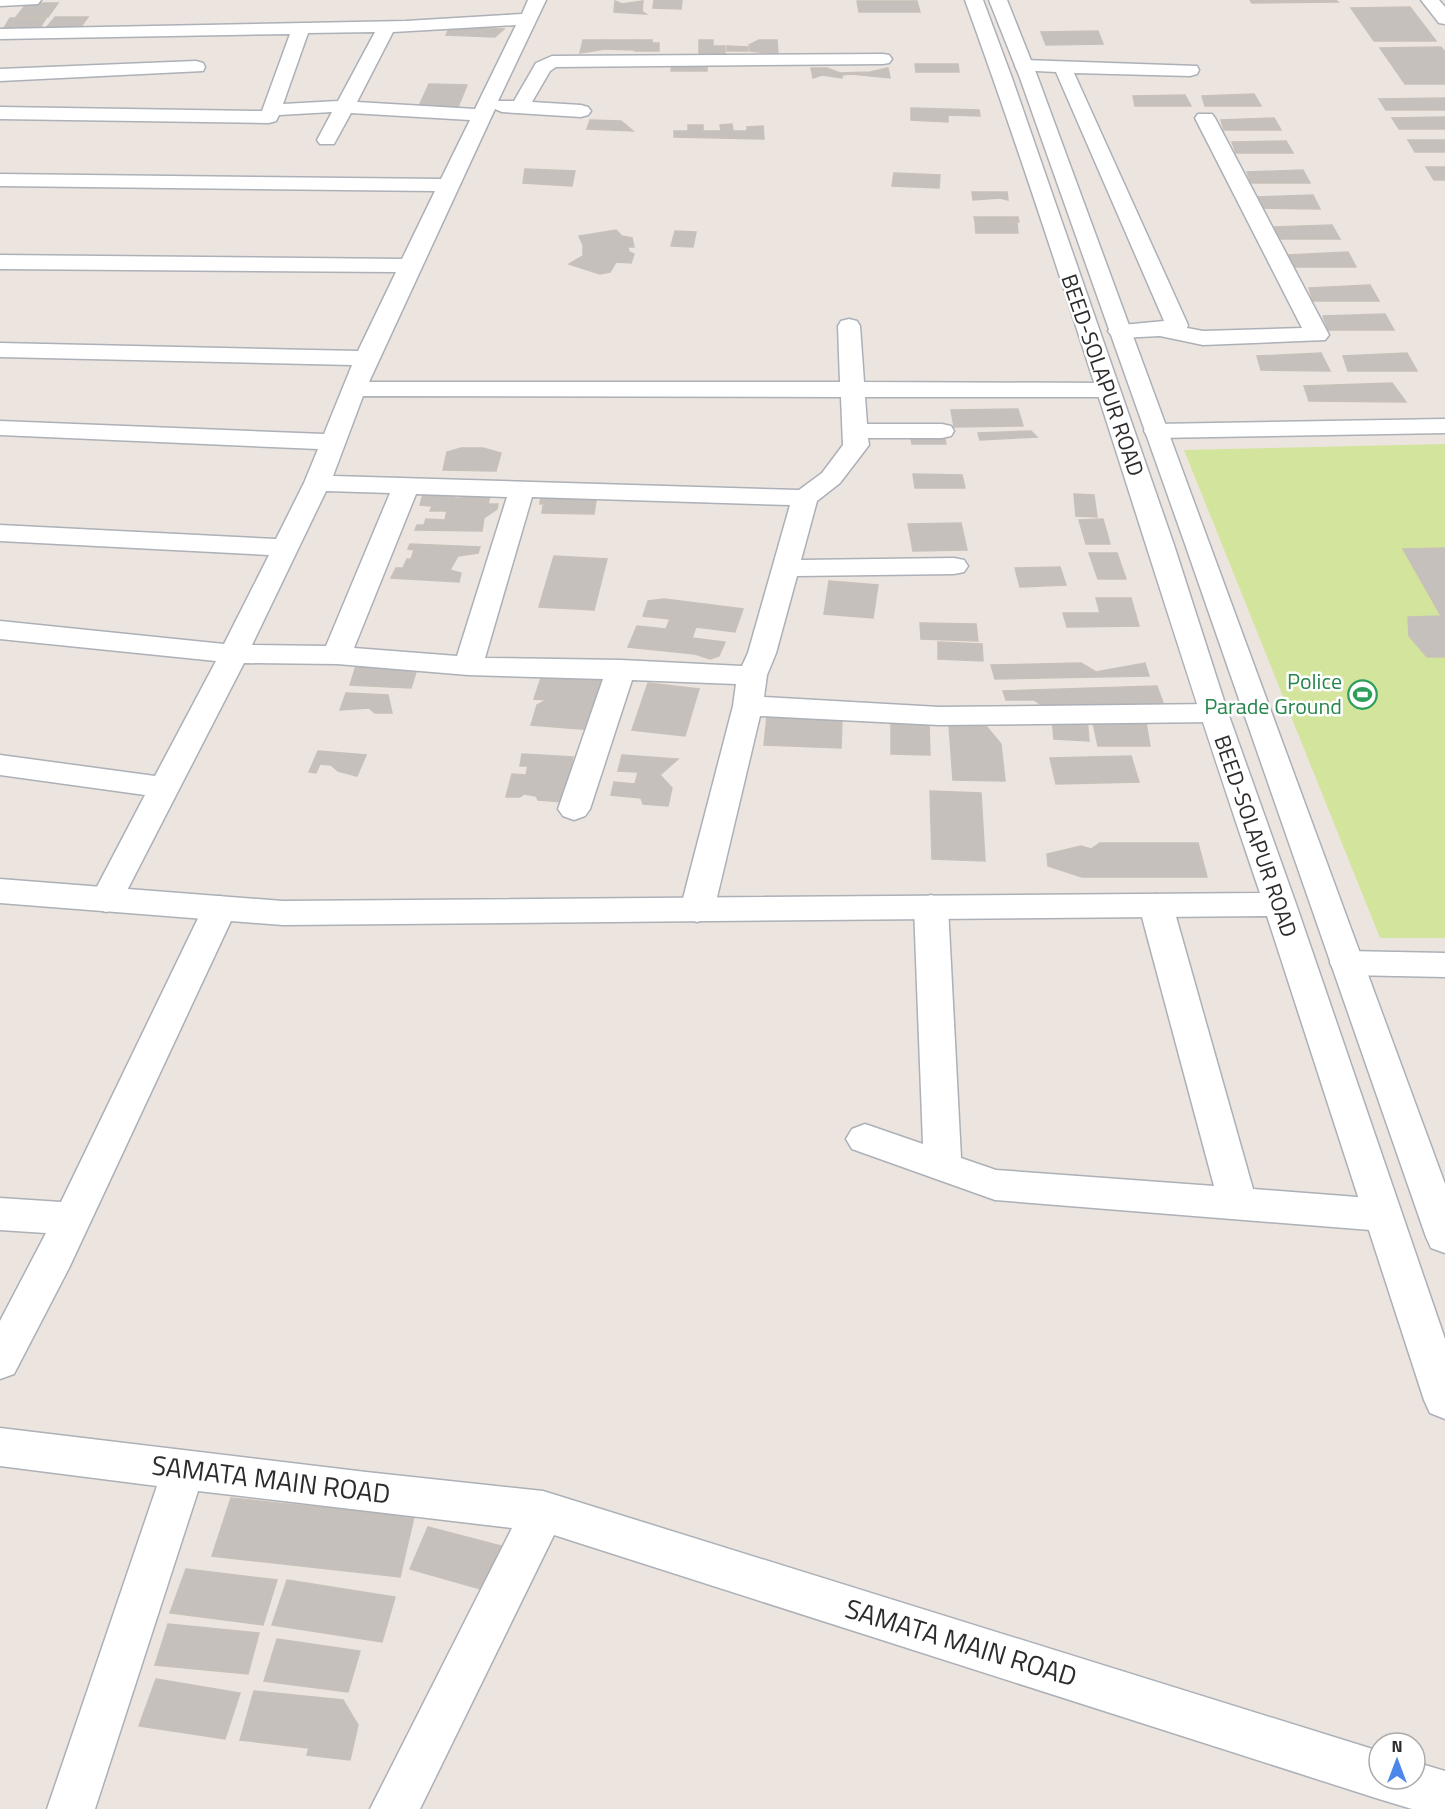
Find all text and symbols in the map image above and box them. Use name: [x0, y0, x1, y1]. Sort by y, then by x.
street label: BEED-SOLAPUR ROAD: [1052, 269, 1154, 481]
place label: Police Parade Ground: [1204, 664, 1342, 723]
sports icon: Police Parade Ground: [1347, 678, 1379, 710]
street label: BEED-SOLAPUR ROAD: [1205, 730, 1307, 942]
street label: SAMATA MAIN ROAD: [149, 1444, 393, 1513]
street label: SAMATA MAIN ROAD: [841, 1587, 1082, 1696]
north arrow: [1367, 1731, 1427, 1791]
text: N: [1391, 1734, 1403, 1758]

